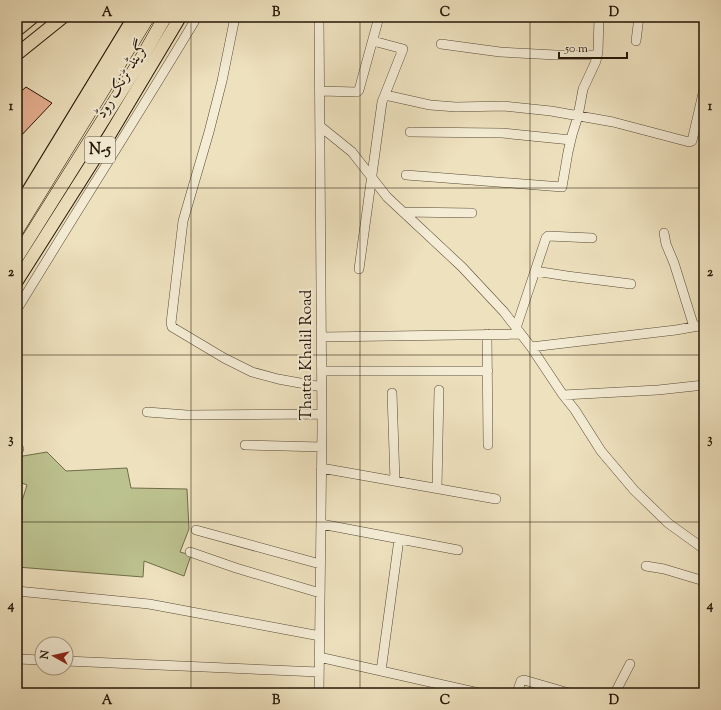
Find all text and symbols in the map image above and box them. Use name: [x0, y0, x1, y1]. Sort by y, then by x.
text: A: [102, 4, 113, 22]
text: B: [272, 4, 281, 22]
text: C: [440, 4, 450, 22]
text: D: [609, 4, 619, 22]
scale bar: [559, 34, 627, 60]
street label: گرینڈ ٹرنک روڈ: [90, 36, 155, 123]
text: 50 m: [564, 40, 588, 58]
text: 1: [9, 98, 14, 116]
text: 1: [708, 98, 713, 116]
road number: N-5: [85, 137, 115, 163]
text: 2: [8, 264, 15, 282]
text: 2: [707, 264, 714, 282]
street label: Thatta Khalil Road: [296, 290, 319, 420]
text: 3: [8, 431, 14, 449]
text: 3: [707, 431, 713, 449]
text: 4: [7, 597, 15, 615]
text: 4: [706, 597, 714, 615]
north arrow: [34, 636, 74, 676]
text: N: [36, 649, 54, 661]
text: A: [102, 692, 113, 710]
text: B: [272, 692, 281, 710]
text: C: [440, 692, 450, 710]
text: D: [609, 692, 619, 710]

